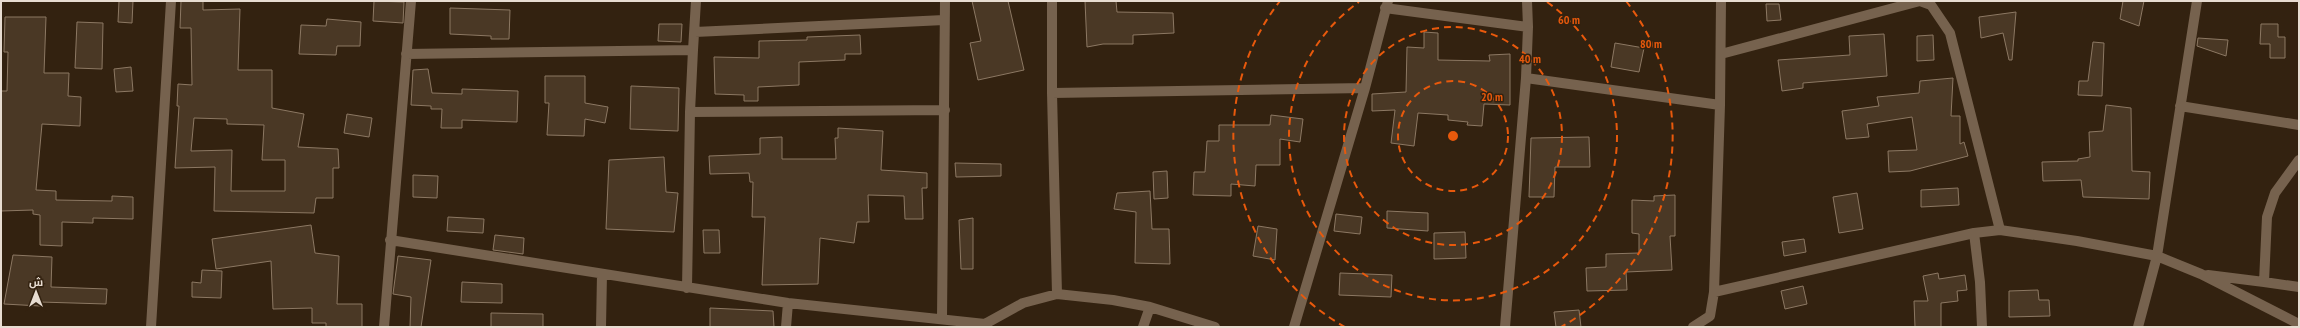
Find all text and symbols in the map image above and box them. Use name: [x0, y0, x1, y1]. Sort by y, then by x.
text: 60 m: [1558, 12, 1580, 27]
text: 80 m: [1640, 36, 1662, 51]
text: 40 m: [1519, 51, 1541, 66]
text: 20 m: [1481, 89, 1503, 104]
centre of rings: [1446, 129, 1460, 143]
north arrow: [16, 272, 56, 312]
text: ش: [29, 275, 43, 289]

